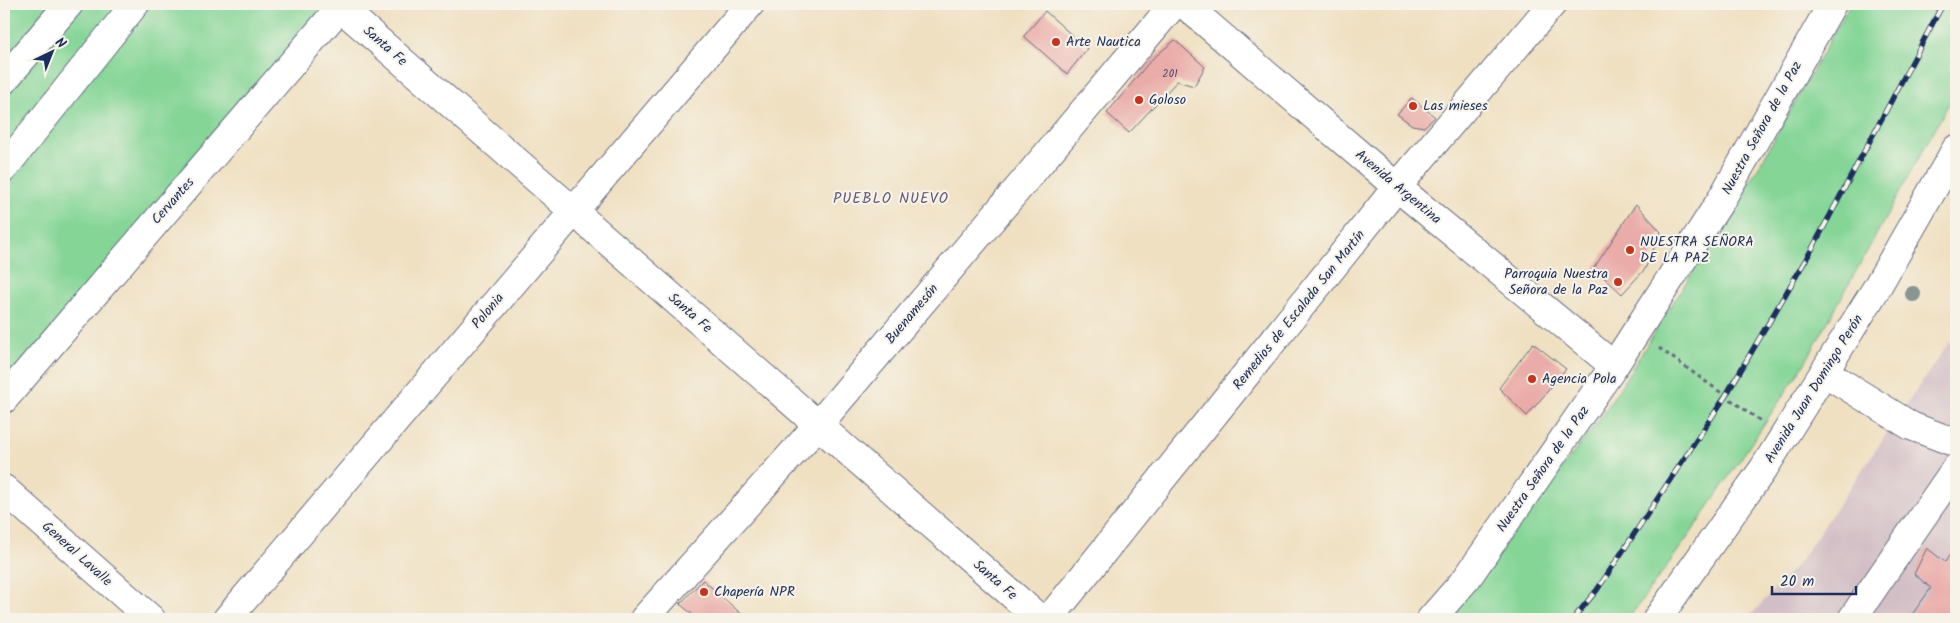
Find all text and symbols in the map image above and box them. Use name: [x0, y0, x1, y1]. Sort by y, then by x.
street label: Santa Fe: [358, 20, 413, 72]
north arrow: [28, 28, 78, 78]
place label: Arte Nautica: [1066, 31, 1141, 53]
text: N: [49, 32, 71, 54]
marker: Arte Nautica: [1050, 36, 1062, 48]
street label: Nuestra Señora de la Paz: [1716, 57, 1808, 199]
house number: 201: [1162, 65, 1178, 83]
place label: Goloso: [1149, 89, 1186, 111]
marker: Goloso: [1133, 94, 1145, 106]
place label: Las mieses: [1423, 95, 1488, 117]
marker: Las mieses: [1407, 100, 1419, 112]
street label: Avenida Argentina: [1350, 144, 1446, 230]
street label: Cervantes: [146, 172, 200, 230]
district label: PUEBLO NUEVO: [833, 187, 949, 211]
street label: Remedios de Escalada San Martín: [1227, 225, 1371, 395]
place label: NUESTRA SEÑORA DE LA PAZ: [1640, 231, 1754, 269]
marker: NUESTRA SEÑORA DE LA PAZ: [1624, 244, 1636, 256]
place label: Parroquia Nuestra Señora de la Paz: [1504, 263, 1608, 301]
marker: Parroquia Nuestra Señora de la Paz: [1612, 276, 1624, 288]
street label: Buenamesón: [880, 279, 944, 349]
street label: Santa Fe: [663, 287, 718, 339]
street label: Polonia: [466, 288, 510, 334]
street label: Avenida Juan Domingo Perón: [1759, 310, 1869, 468]
place label: Agencia Pola: [1542, 368, 1617, 390]
marker: Agencia Pola: [1526, 373, 1538, 385]
street label: Nuestra Señora de la Paz: [1491, 401, 1595, 537]
street label: General Lavalle: [37, 516, 118, 592]
street label: Santa Fe: [968, 554, 1023, 606]
scale bar: [1772, 563, 1856, 595]
text: 20 m: [1780, 570, 1814, 594]
place label: Chapería NPR: [714, 581, 795, 603]
marker: Chapería NPR: [698, 586, 710, 598]

